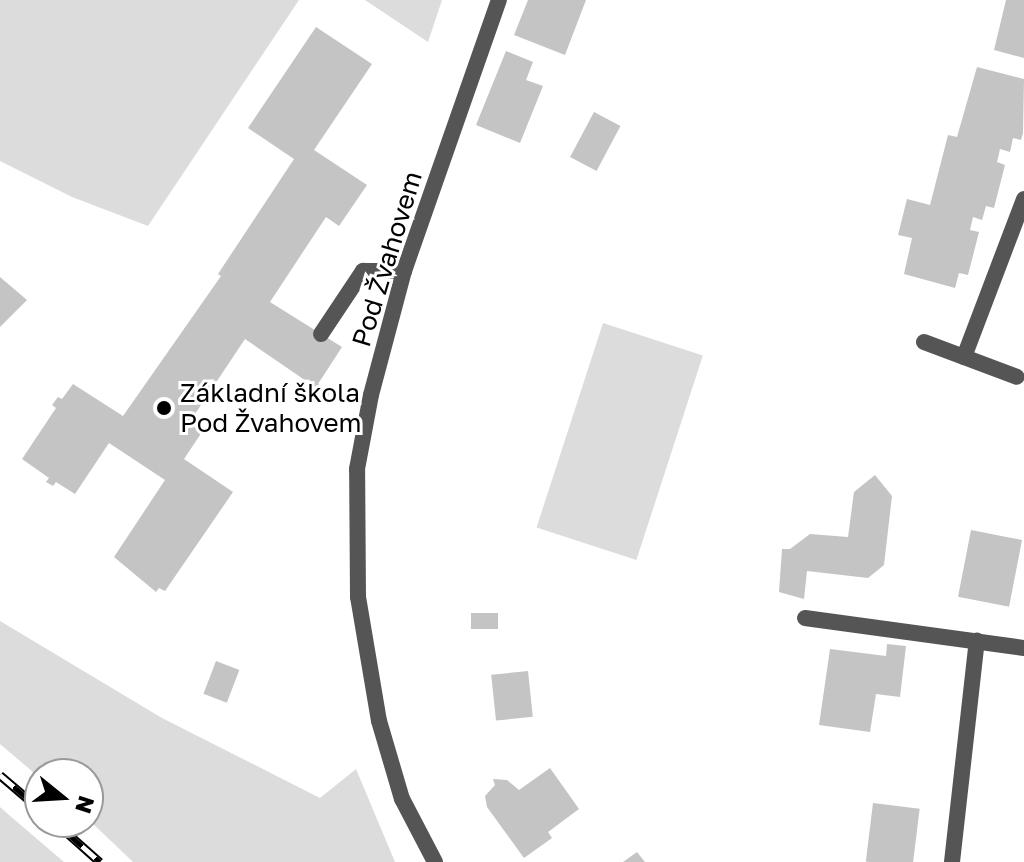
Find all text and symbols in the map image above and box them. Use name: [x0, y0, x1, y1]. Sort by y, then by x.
street label: Pod Žvahovem: [346, 168, 428, 350]
place label: Základní škola Pod Žvahovem: [180, 377, 362, 438]
marker: Základní škola Pod Žvahovem: [155, 399, 173, 417]
north arrow: [24, 758, 104, 838]
text: N: [70, 793, 101, 817]

